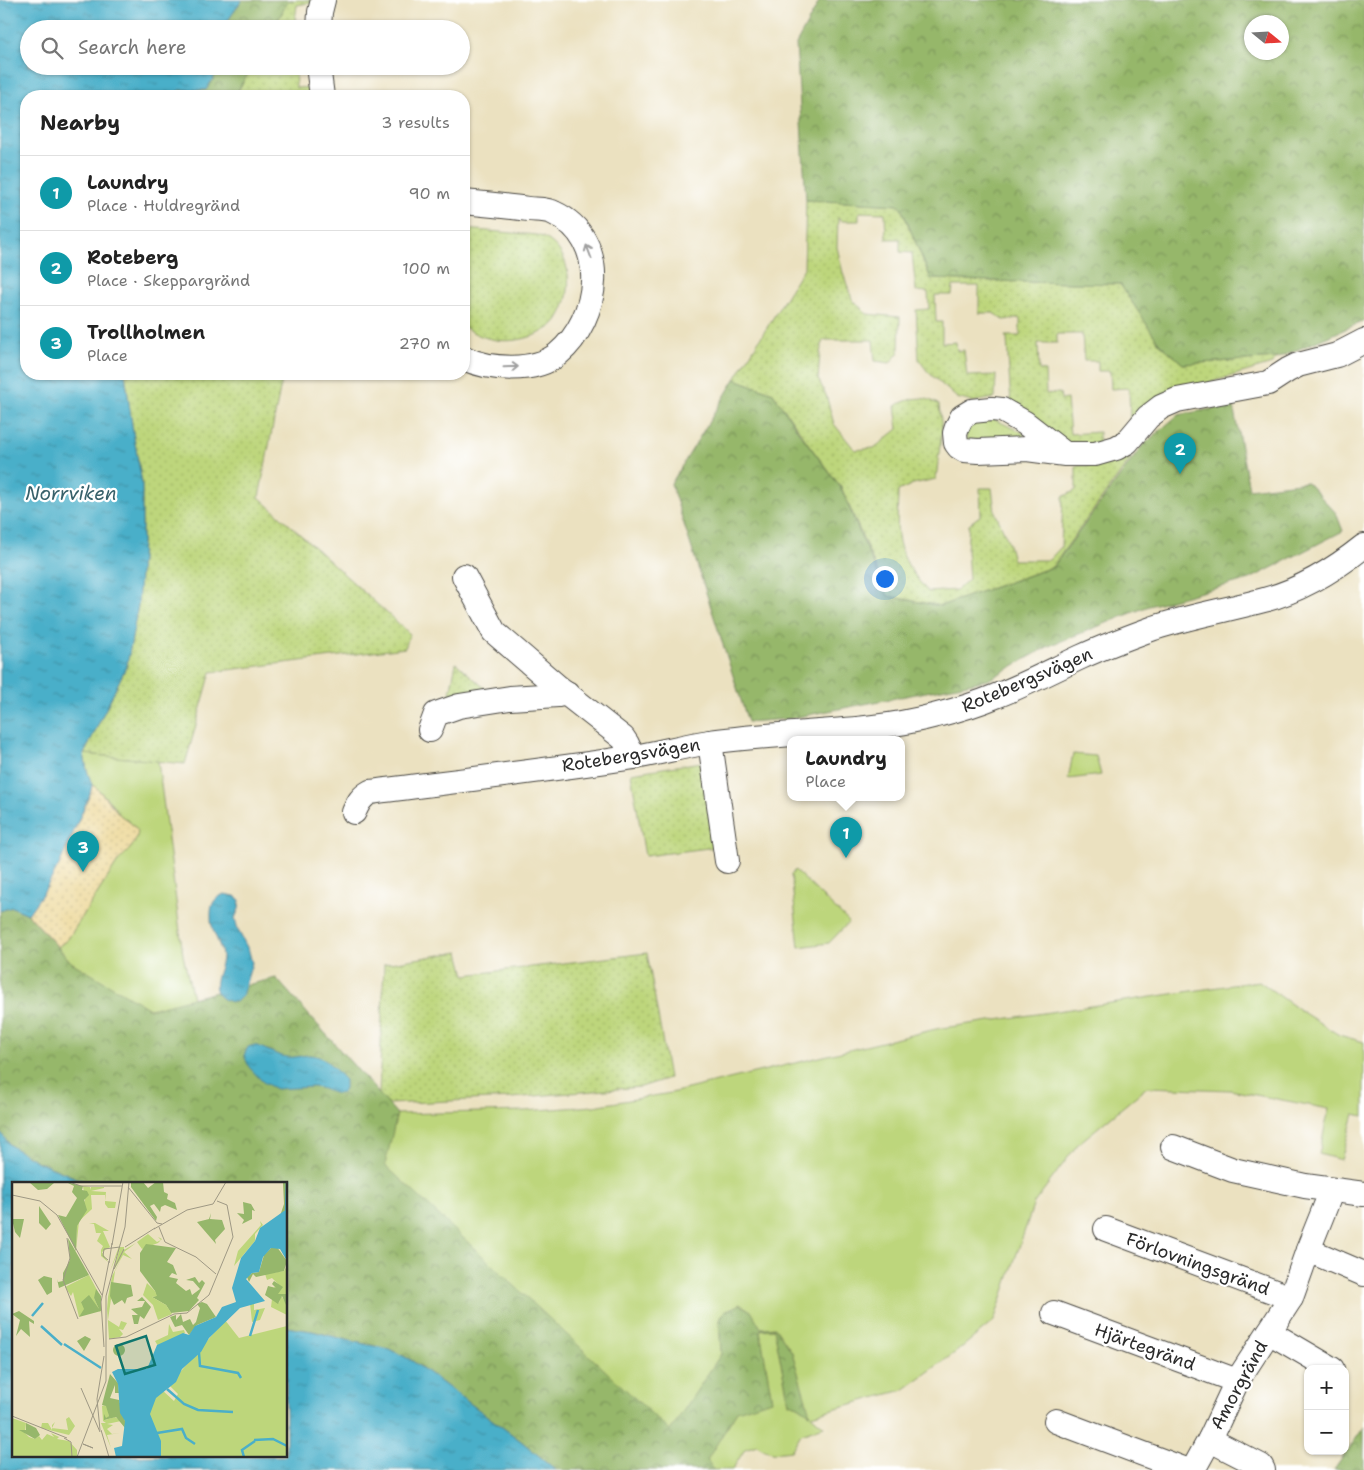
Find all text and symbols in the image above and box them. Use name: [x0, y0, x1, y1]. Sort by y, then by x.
north arrow: [1244, 15, 1289, 60]
search box: [20, 20, 470, 75]
icon: search: [38, 34, 66, 62]
text: Search here: [78, 35, 187, 60]
text: Nearby: [40, 109, 120, 137]
text: 3 results: [381, 112, 450, 133]
text: Laundry: [87, 170, 169, 195]
text: 1: [52, 183, 60, 204]
text: 90 m: [409, 183, 450, 204]
text: Place · Huldregränd: [87, 195, 240, 216]
text: Roteberg: [87, 245, 178, 270]
one-way arrow: [583, 245, 593, 260]
text: 2: [50, 258, 62, 279]
text: 100 m: [402, 258, 450, 279]
text: Place · Skeppargränd: [87, 270, 250, 291]
text: Trollholmen: [87, 320, 205, 345]
text: 3: [50, 333, 62, 354]
text: 270 m: [399, 333, 450, 354]
text: Place: [87, 345, 128, 366]
one-way arrow: [502, 362, 519, 372]
pin: 2: [1164, 433, 1196, 474]
water label: Norrviken: [25, 481, 117, 506]
your location: [872, 566, 898, 592]
street label: Rotebergsvägen: [958, 642, 1096, 718]
street label: Rotebergsvägen: [560, 732, 702, 778]
popup: [787, 736, 905, 801]
text: Laundry: [805, 746, 887, 771]
text: Place: [805, 771, 846, 792]
pin: 1: [830, 817, 862, 858]
pin: 3: [67, 831, 99, 872]
inset map: [12, 1182, 288, 1458]
street label: Förlovningsgränd: [1123, 1227, 1273, 1301]
street label: Hjärtegränd: [1091, 1318, 1199, 1376]
street label: Amorgränd: [1205, 1336, 1273, 1434]
map controls: [1304, 1365, 1349, 1455]
button: +: [1304, 1365, 1349, 1410]
button: −: [1304, 1410, 1349, 1455]

